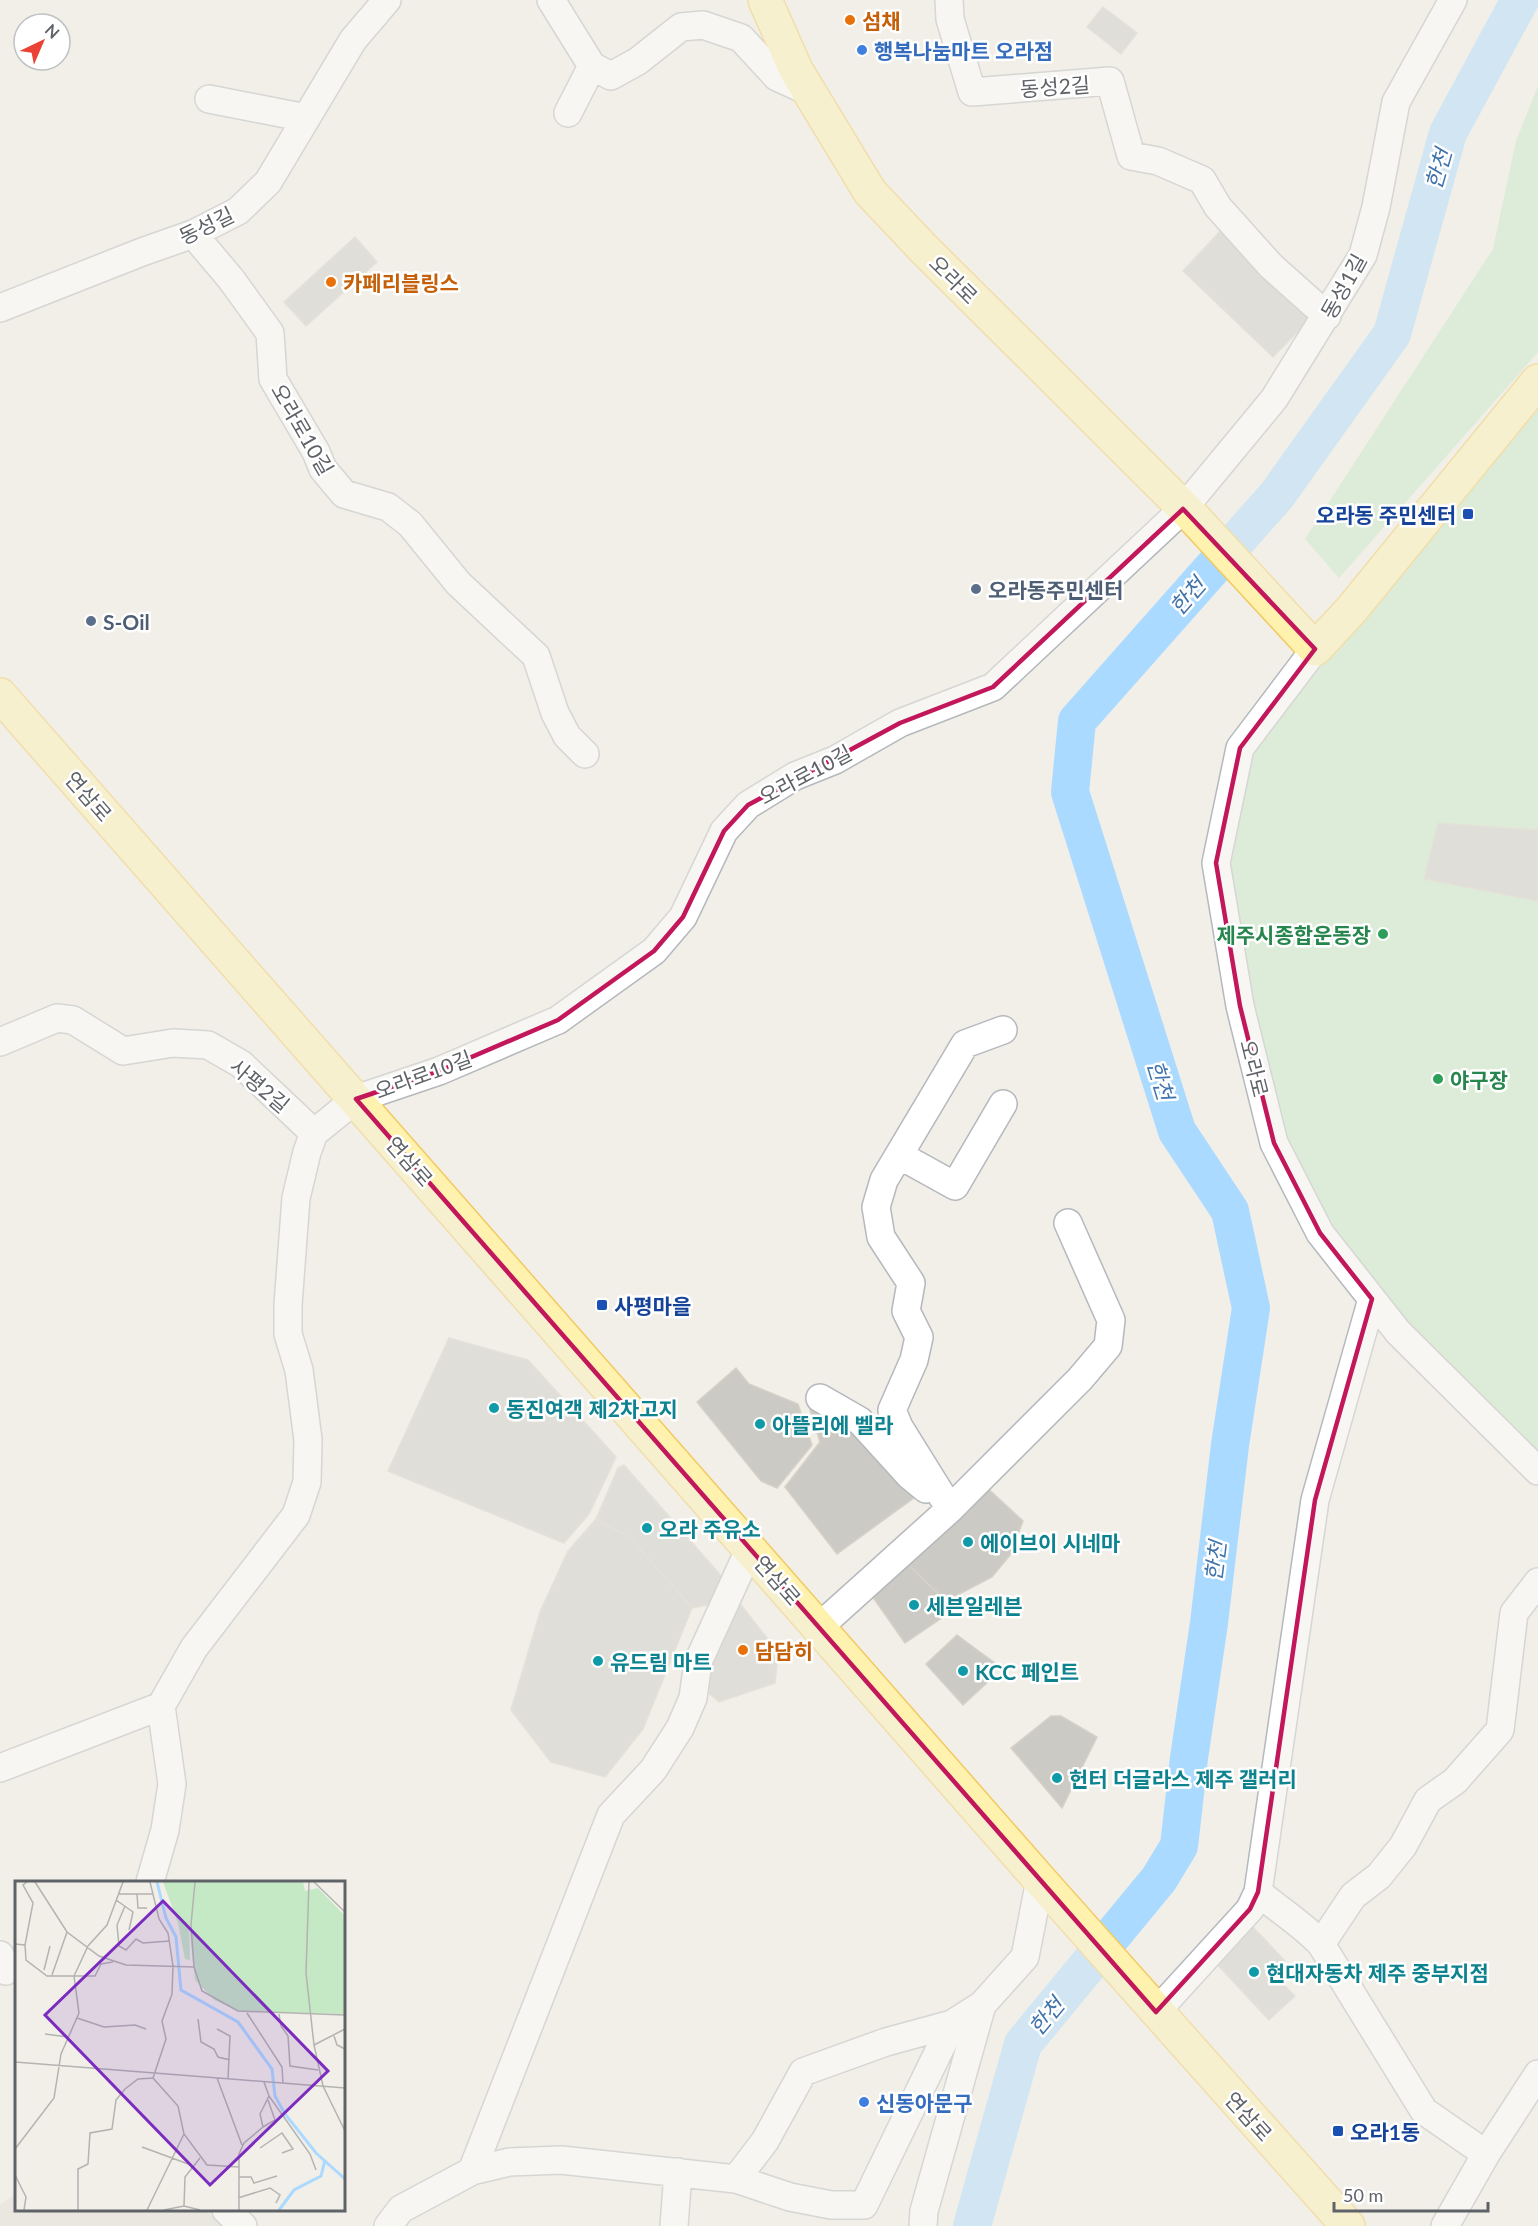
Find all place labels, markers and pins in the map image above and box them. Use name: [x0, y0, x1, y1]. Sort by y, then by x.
place label: 섬채: [862, 8, 901, 33]
marker: 섬채: [843, 13, 857, 27]
place label: 행복나눔마트 오라점: [874, 38, 1053, 63]
marker: 행복나눔마트 오라점: [855, 43, 869, 57]
place label: 카페리블링스: [343, 270, 459, 295]
marker: 카페리블링스: [324, 275, 338, 289]
place label: 오라동 주민센터: [1316, 502, 1456, 527]
marker: 오라동 주민센터: [1461, 507, 1475, 521]
place label: 오라동주민센터: [988, 577, 1123, 602]
marker: 오라동주민센터: [969, 582, 983, 596]
place label: S-Oil: [103, 609, 150, 634]
marker: S-Oil: [84, 614, 98, 628]
place label: 제주시종합운동장: [1216, 922, 1371, 947]
marker: 제주시종합운동장: [1376, 927, 1390, 941]
place label: 야구장: [1450, 1067, 1508, 1092]
marker: 야구장: [1431, 1072, 1445, 1086]
place label: 사평마을: [614, 1293, 691, 1318]
marker: 사평마을: [595, 1298, 609, 1312]
place label: 동진여객 제2차고지: [506, 1396, 678, 1421]
marker: 동진여객 제2차고지: [487, 1401, 501, 1415]
place label: 아뜰리에 벨라: [772, 1412, 894, 1437]
marker: 아뜰리에 벨라: [753, 1417, 767, 1431]
place label: 오라 주유소: [659, 1516, 761, 1541]
marker: 오라 주유소: [640, 1521, 654, 1535]
place label: 에이브이 시네마: [980, 1530, 1120, 1555]
marker: 에이브이 시네마: [961, 1535, 975, 1549]
place label: 세븐일레븐: [926, 1593, 1023, 1618]
marker: 세븐일레븐: [907, 1598, 921, 1612]
place label: 담담히: [755, 1638, 813, 1663]
marker: 담담히: [736, 1643, 750, 1657]
place label: 유드림 마트: [610, 1649, 712, 1674]
marker: 유드림 마트: [591, 1654, 605, 1668]
place label: KCC 페인트: [975, 1659, 1079, 1684]
marker: KCC 페인트: [956, 1664, 970, 1678]
place label: 헌터 더글라스 제주 갤러리: [1069, 1766, 1297, 1791]
marker: 헌터 더글라스 제주 갤러리: [1050, 1771, 1064, 1785]
place label: 현대자동차 제주 중부지점: [1266, 1960, 1489, 1985]
marker: 현대자동차 제주 중부지점: [1247, 1965, 1261, 1979]
place label: 신동아문구: [876, 2090, 973, 2115]
marker: 신동아문구: [857, 2095, 871, 2109]
place label: 오라1동: [1350, 2119, 1420, 2144]
marker: 오라1동: [1331, 2124, 1345, 2138]

